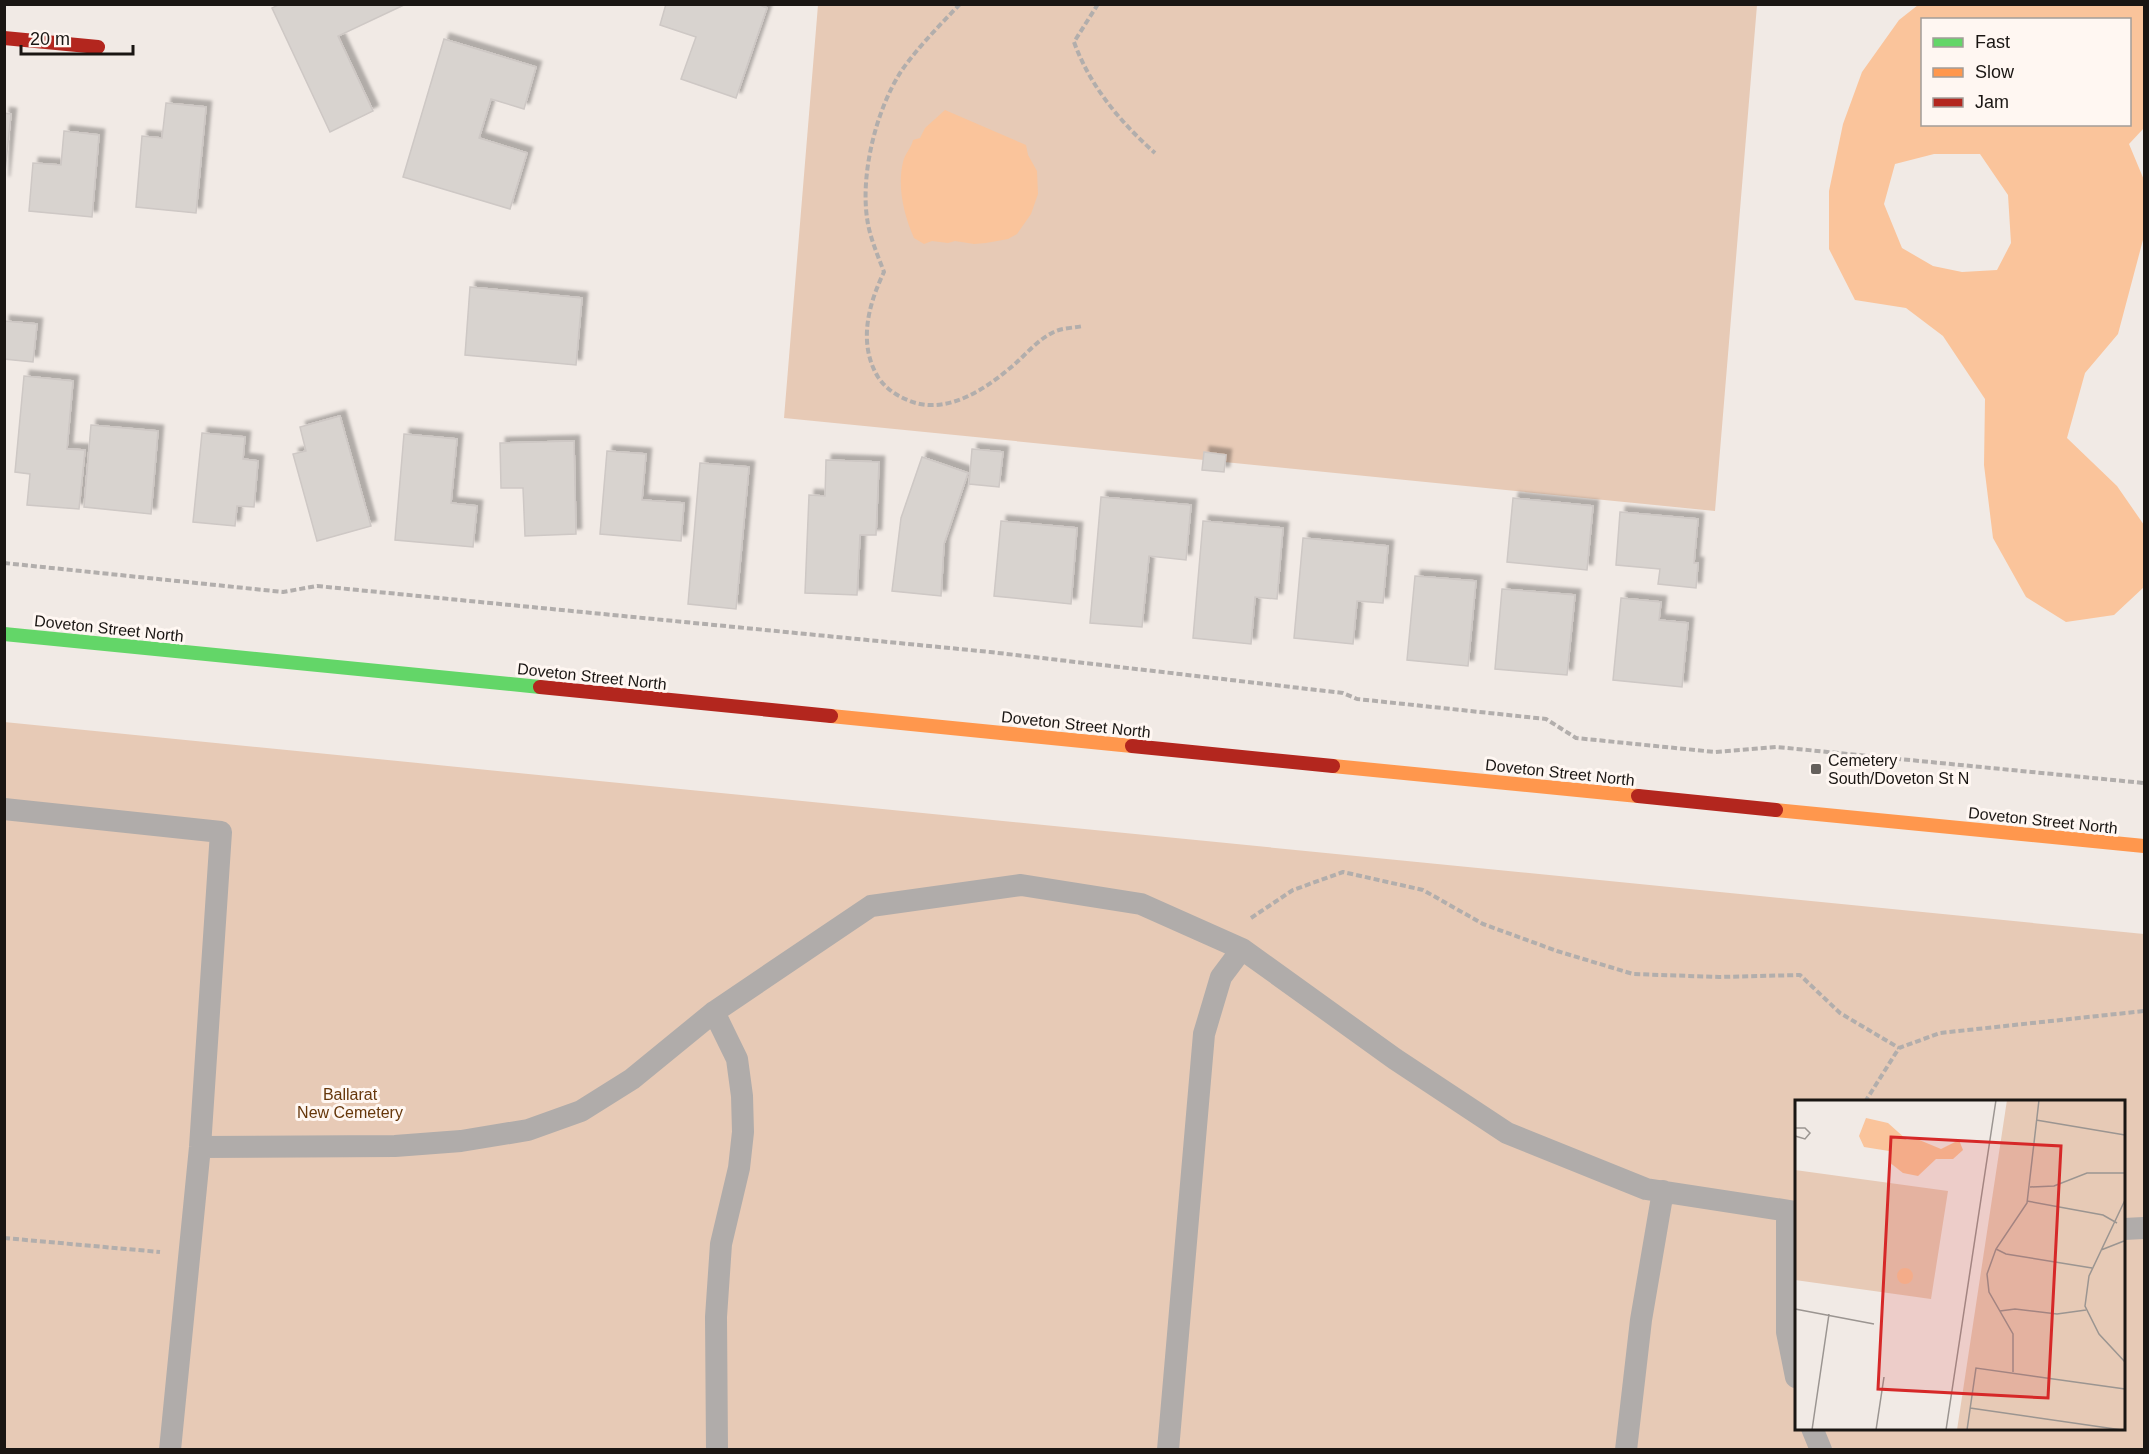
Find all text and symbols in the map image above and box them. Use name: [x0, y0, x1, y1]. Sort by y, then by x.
scale bar: [21, 18, 134, 56]
legend: [1921, 18, 2131, 126]
text: 20 m: [30, 29, 70, 49]
text: Fast: [1975, 32, 2010, 52]
text: Slow: [1975, 62, 2015, 82]
text: Jam: [1975, 92, 2009, 112]
street label: Doveton Street North: [33, 612, 185, 645]
street label: Doveton Street North: [516, 660, 668, 693]
street label: Doveton Street North: [1000, 708, 1152, 741]
place label: Cemetery South/Doveton St N: [1828, 752, 1969, 787]
street label: Doveton Street North: [1484, 756, 1636, 789]
marker: Cemetery South/Doveton St N: [1809, 762, 1823, 776]
street label: Doveton Street North: [1967, 804, 2119, 837]
park label: Ballarat New Cemetery: [297, 1086, 403, 1121]
inset map: [1795, 1100, 2125, 1430]

